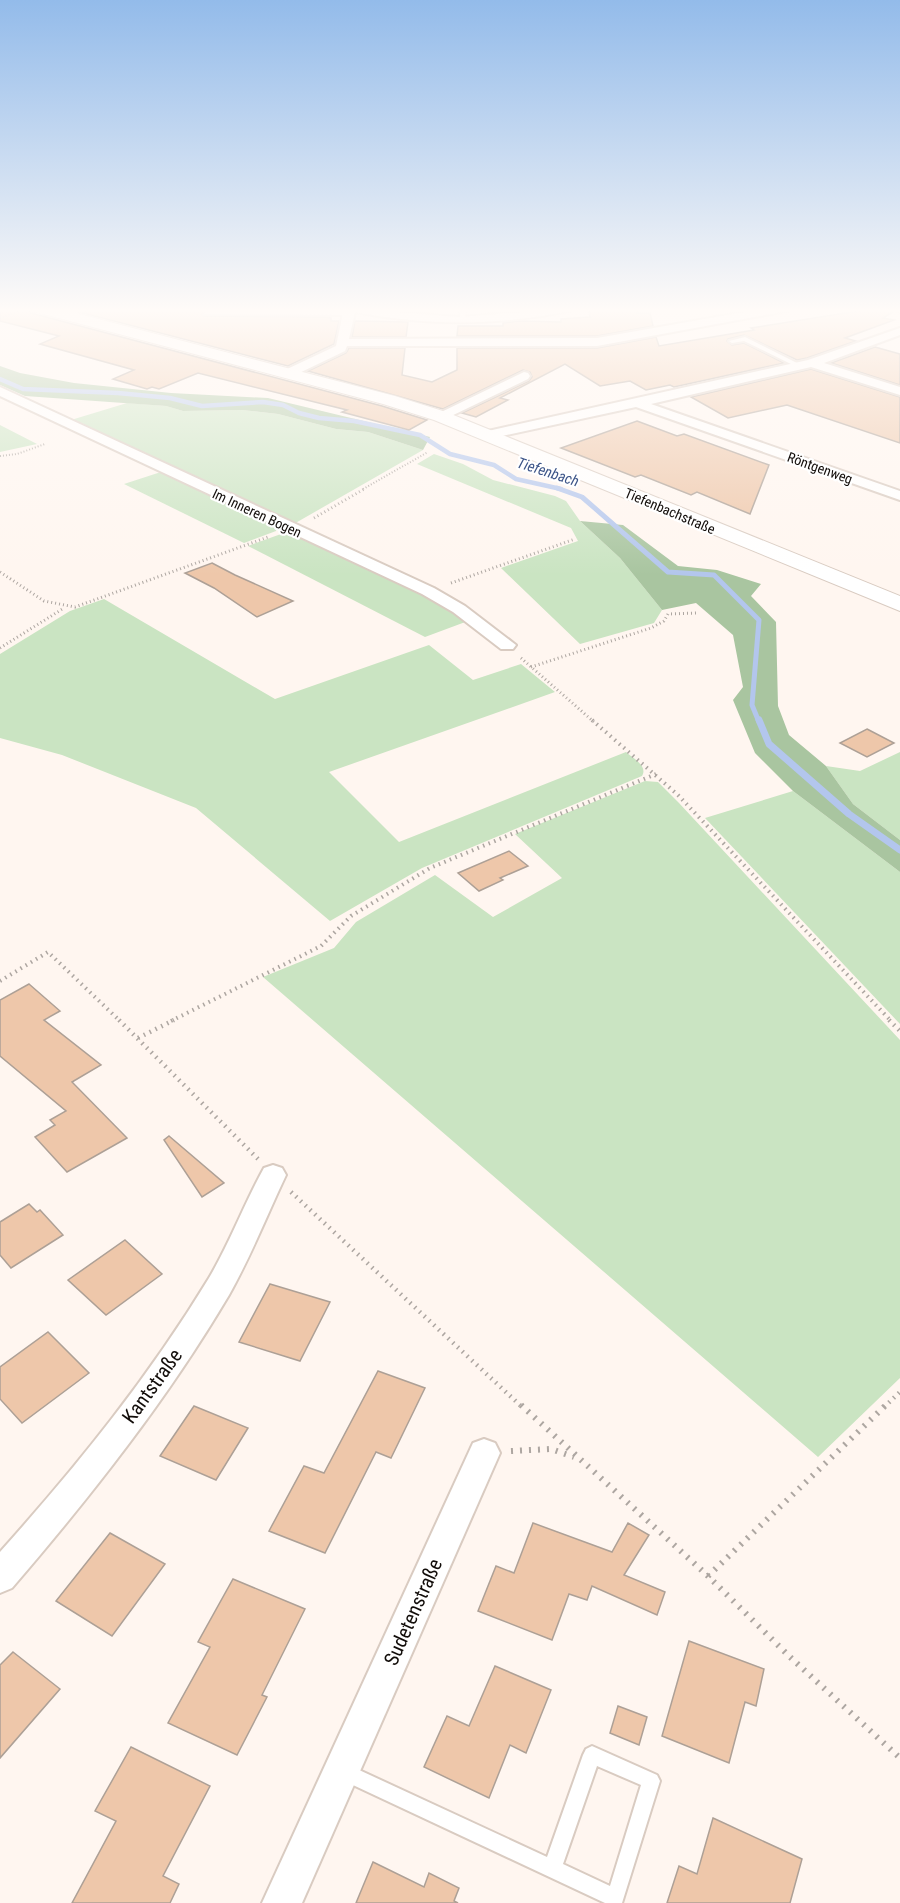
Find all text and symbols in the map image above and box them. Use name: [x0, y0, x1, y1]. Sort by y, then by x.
street label: Röntgenweg: [785, 449, 855, 487]
water label: Tiefenbach: [515, 454, 581, 490]
street label: Im Inneren Bogen: [210, 485, 304, 541]
street label: Tiefenbachstraße: [622, 485, 718, 537]
street label: Kantstraße: [117, 1344, 187, 1428]
street label: Sudetenstraße: [379, 1555, 447, 1669]

